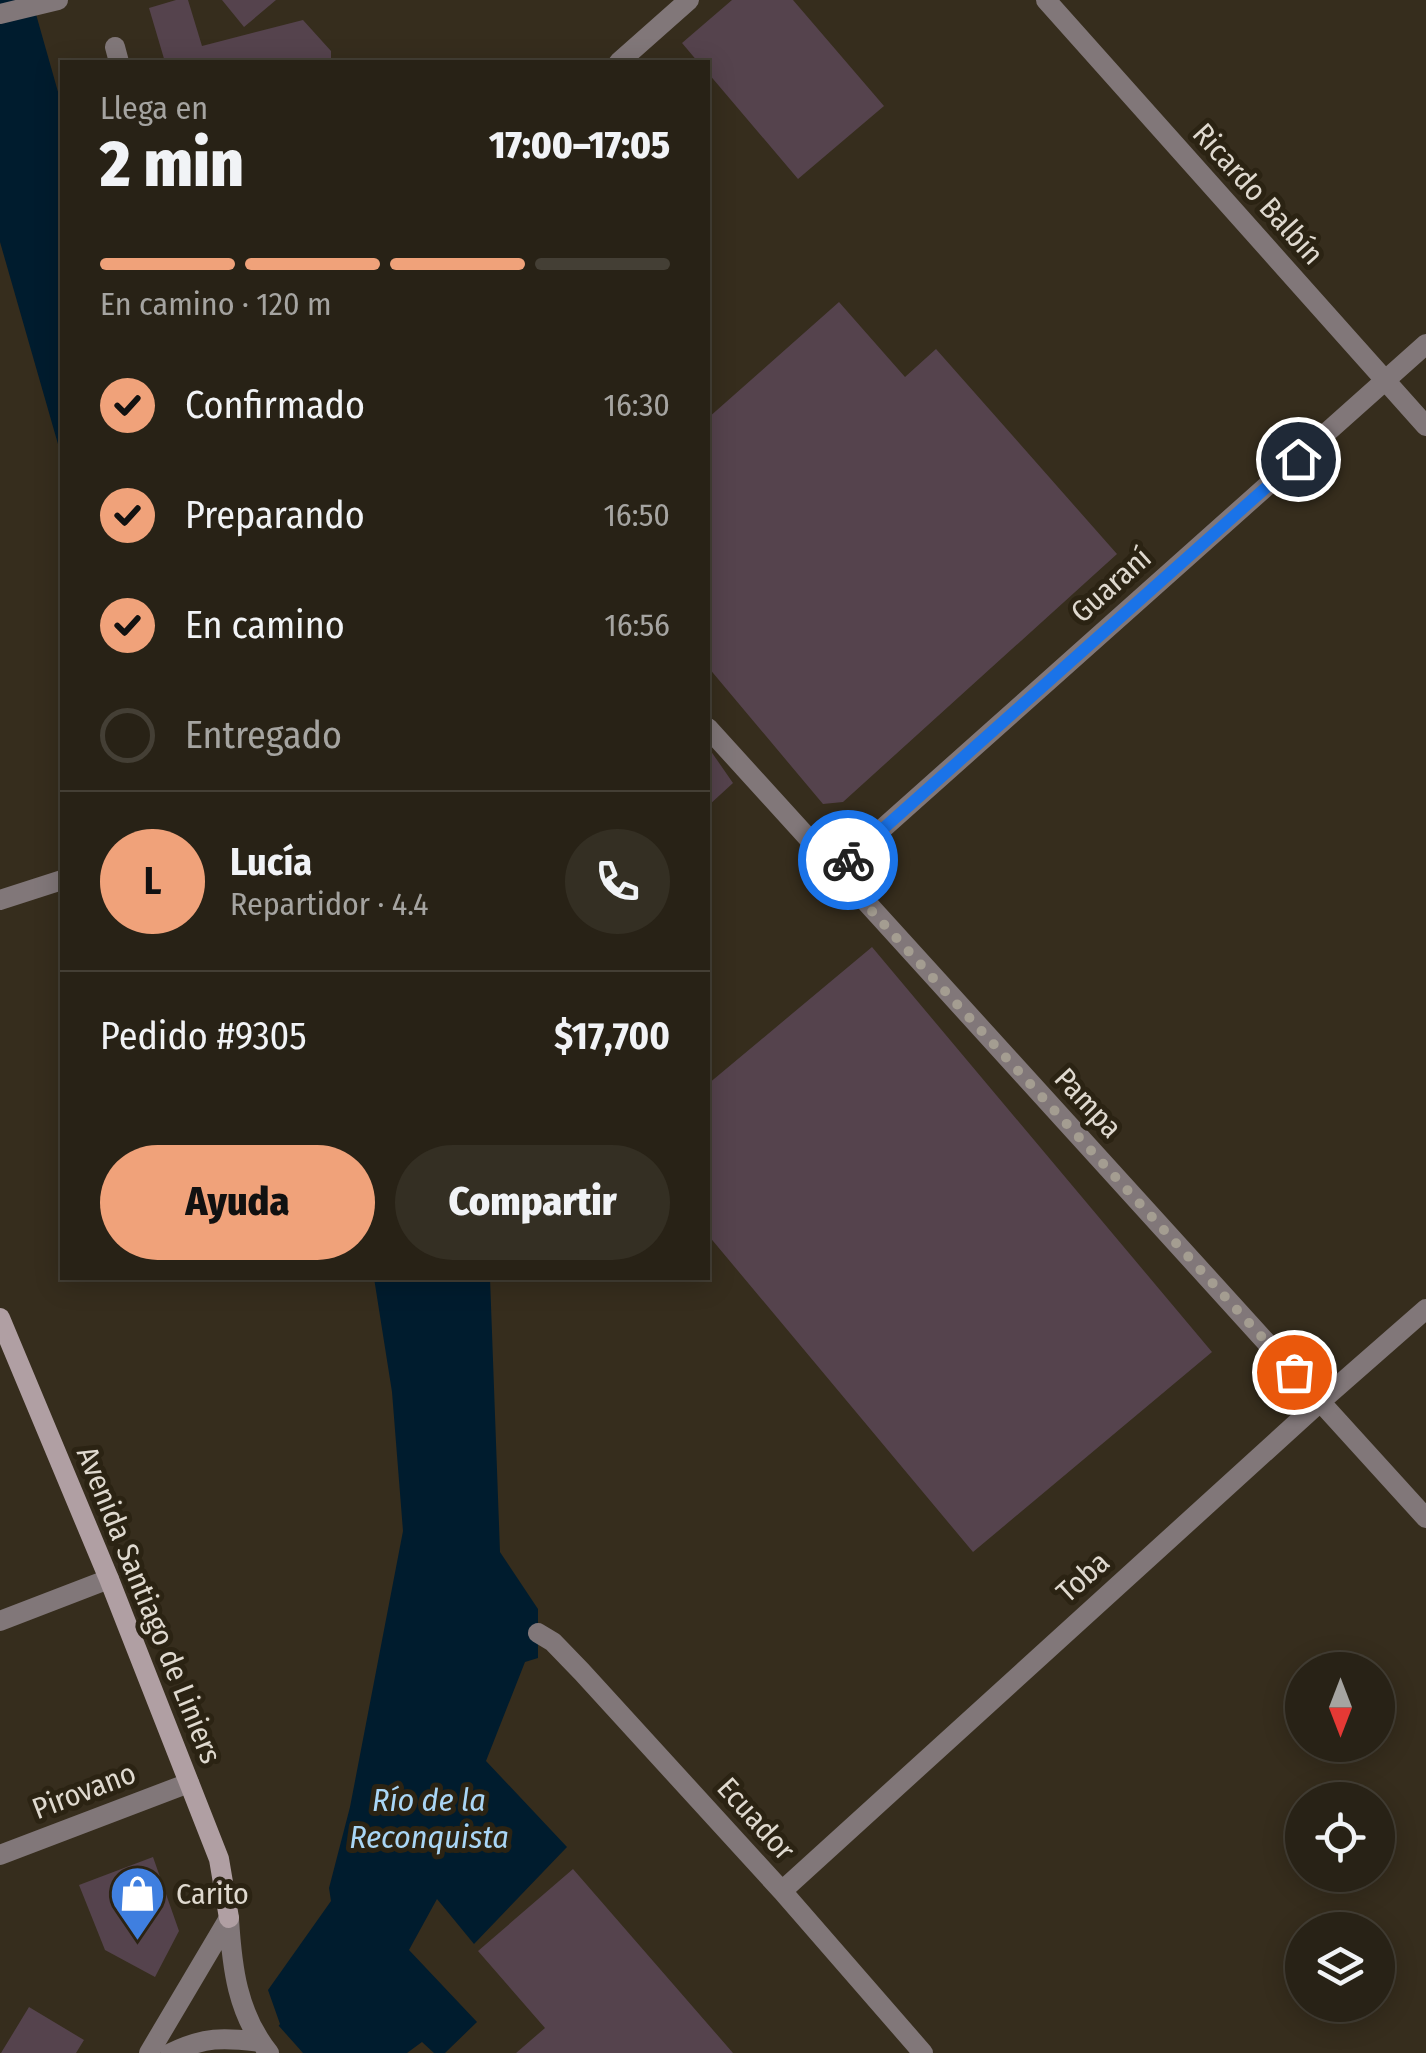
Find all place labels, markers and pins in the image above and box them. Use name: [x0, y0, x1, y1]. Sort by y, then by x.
pin: [1256, 417, 1341, 502]
pin: [1252, 1330, 1337, 1415]
shop icon: Carito: [107, 1864, 167, 1943]
place label: Carito: [176, 1876, 249, 1912]

